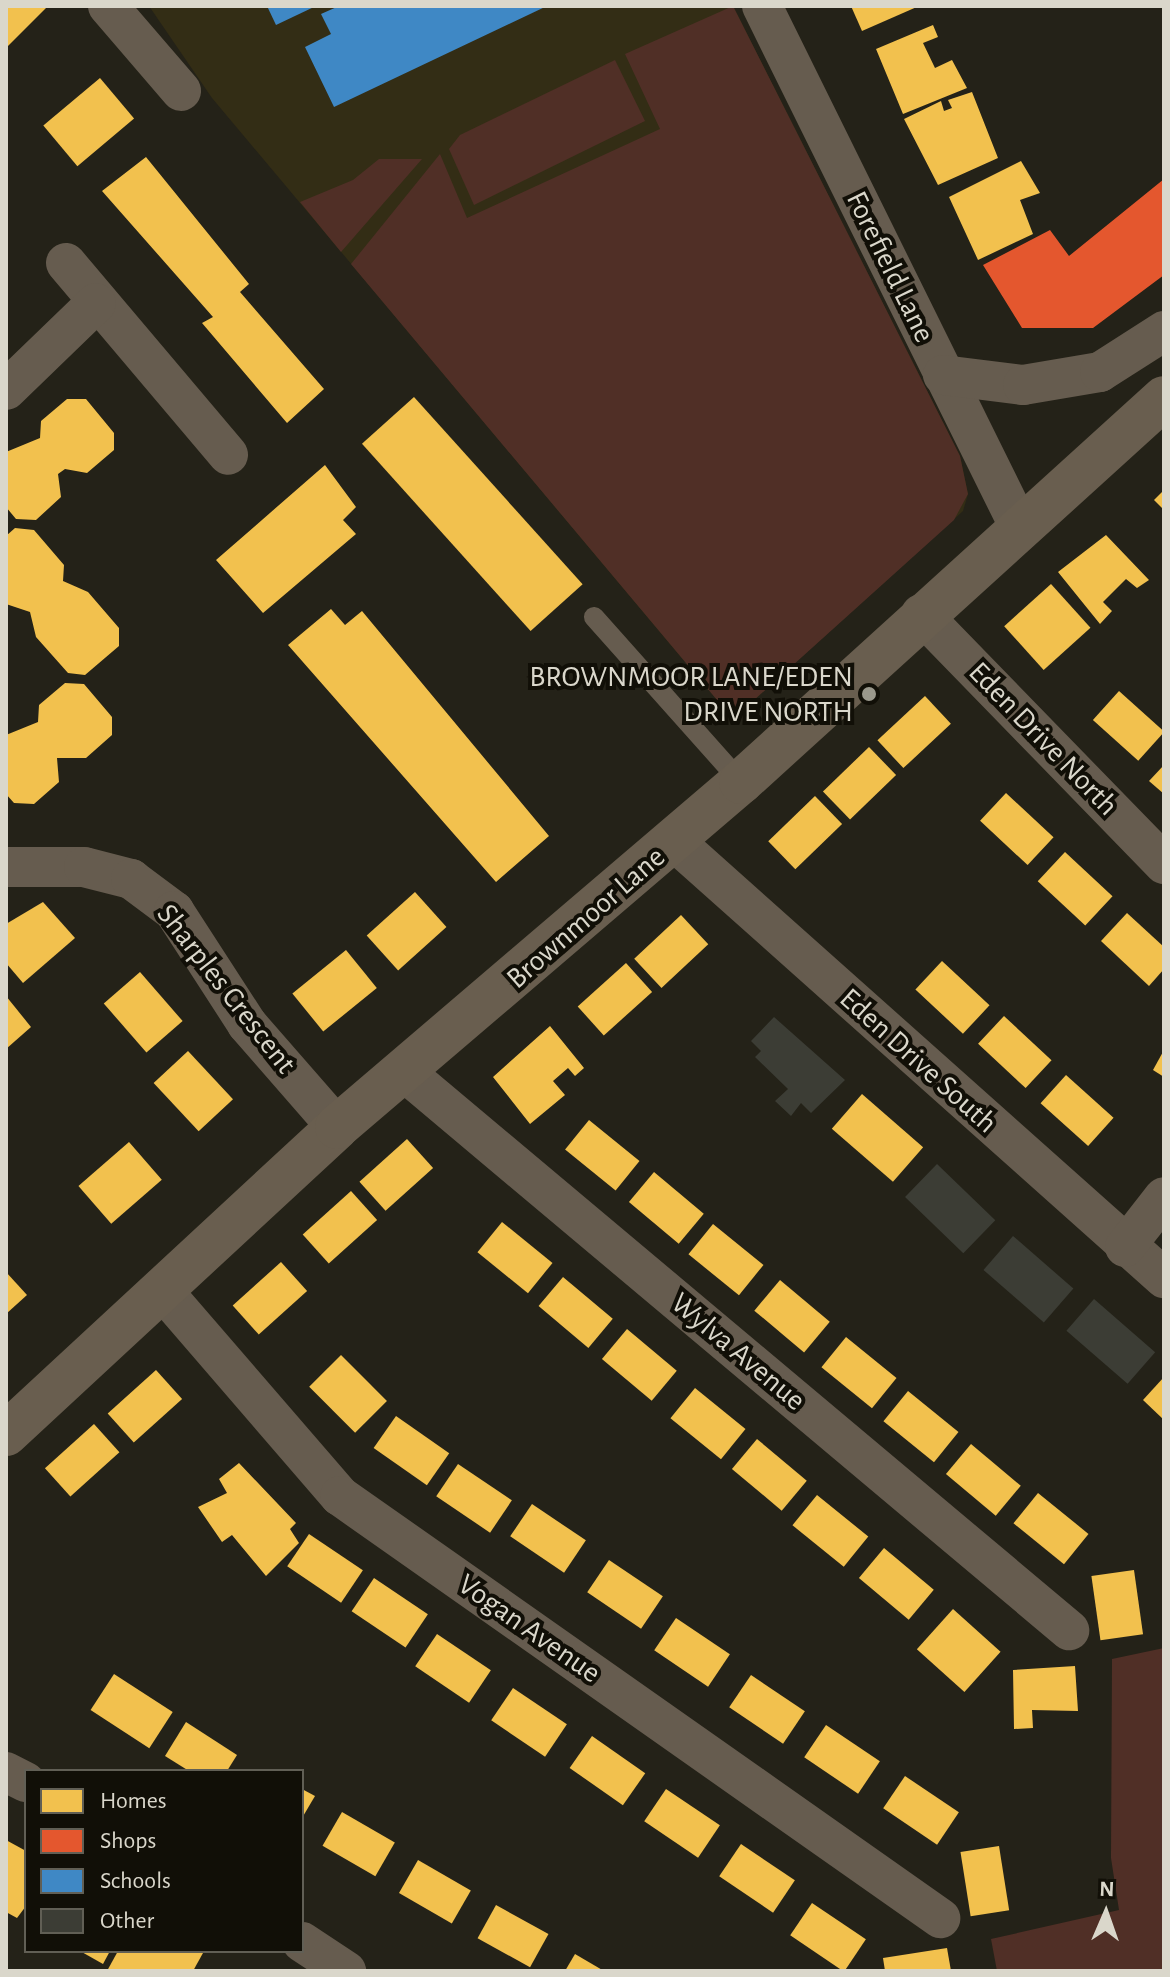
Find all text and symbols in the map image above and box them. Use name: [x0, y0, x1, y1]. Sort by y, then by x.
street label: Forefield Lane: [838, 186, 942, 348]
street label: Eden Drive North: [961, 655, 1125, 823]
place label: BROWNMOOR LANE/EDEN DRIVE NORTH: [529, 659, 853, 730]
marker: BROWNMOOR LANE/EDEN DRIVE NORTH: [860, 685, 878, 703]
street label: Brownmoor Lane: [499, 839, 673, 997]
street label: Sharples Crescent: [149, 897, 303, 1081]
street label: Eden Drive South: [832, 981, 1004, 1141]
street label: Wylva Avenue: [663, 1285, 813, 1419]
street label: Vogan Avenue: [451, 1567, 607, 1691]
legend: [24, 1769, 304, 1953]
text: Homes: [100, 1789, 167, 1813]
text: Shops: [100, 1829, 156, 1853]
text: Schools: [100, 1869, 171, 1893]
north arrow: [1066, 1873, 1146, 1953]
text: N: [1099, 1878, 1115, 1900]
text: Other: [100, 1909, 154, 1933]

